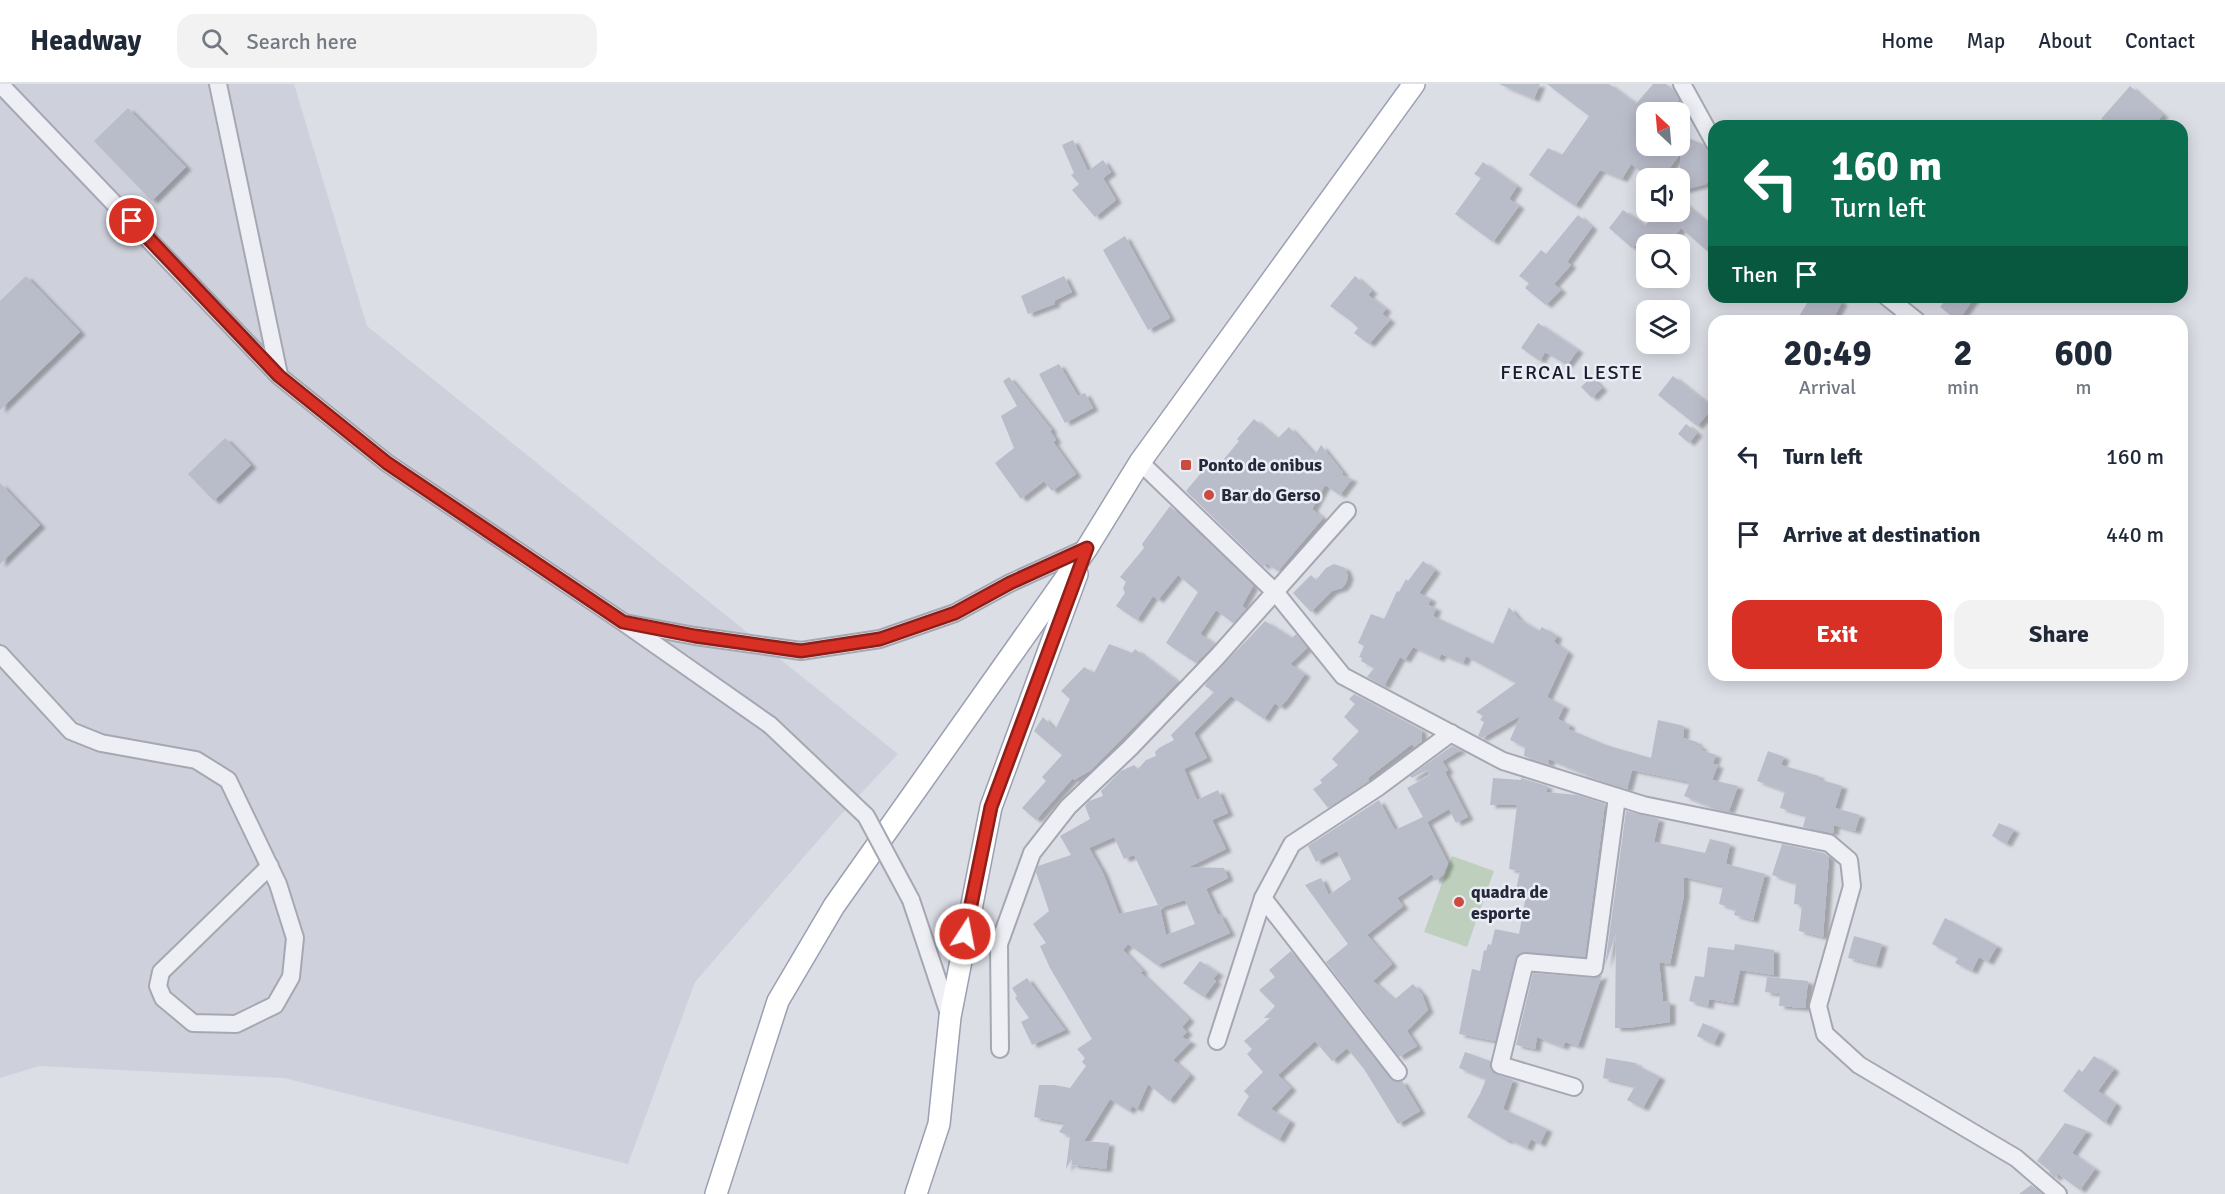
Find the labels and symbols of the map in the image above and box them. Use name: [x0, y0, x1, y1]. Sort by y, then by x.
north arrow: [1636, 102, 1690, 156]
pin: [106, 195, 157, 246]
district label: FERCAL LESTE: [1500, 360, 1644, 385]
place label: Ponto de onibus: [1198, 454, 1322, 476]
marker: Ponto de onibus: [1179, 458, 1193, 472]
place label: Bar do Gerso: [1221, 484, 1321, 506]
marker: Bar do Gerso: [1202, 488, 1216, 502]
place label: quadra de esporte: [1471, 881, 1548, 924]
marker: quadra de esporte: [1452, 895, 1466, 909]
position arrow: [933, 902, 997, 966]

